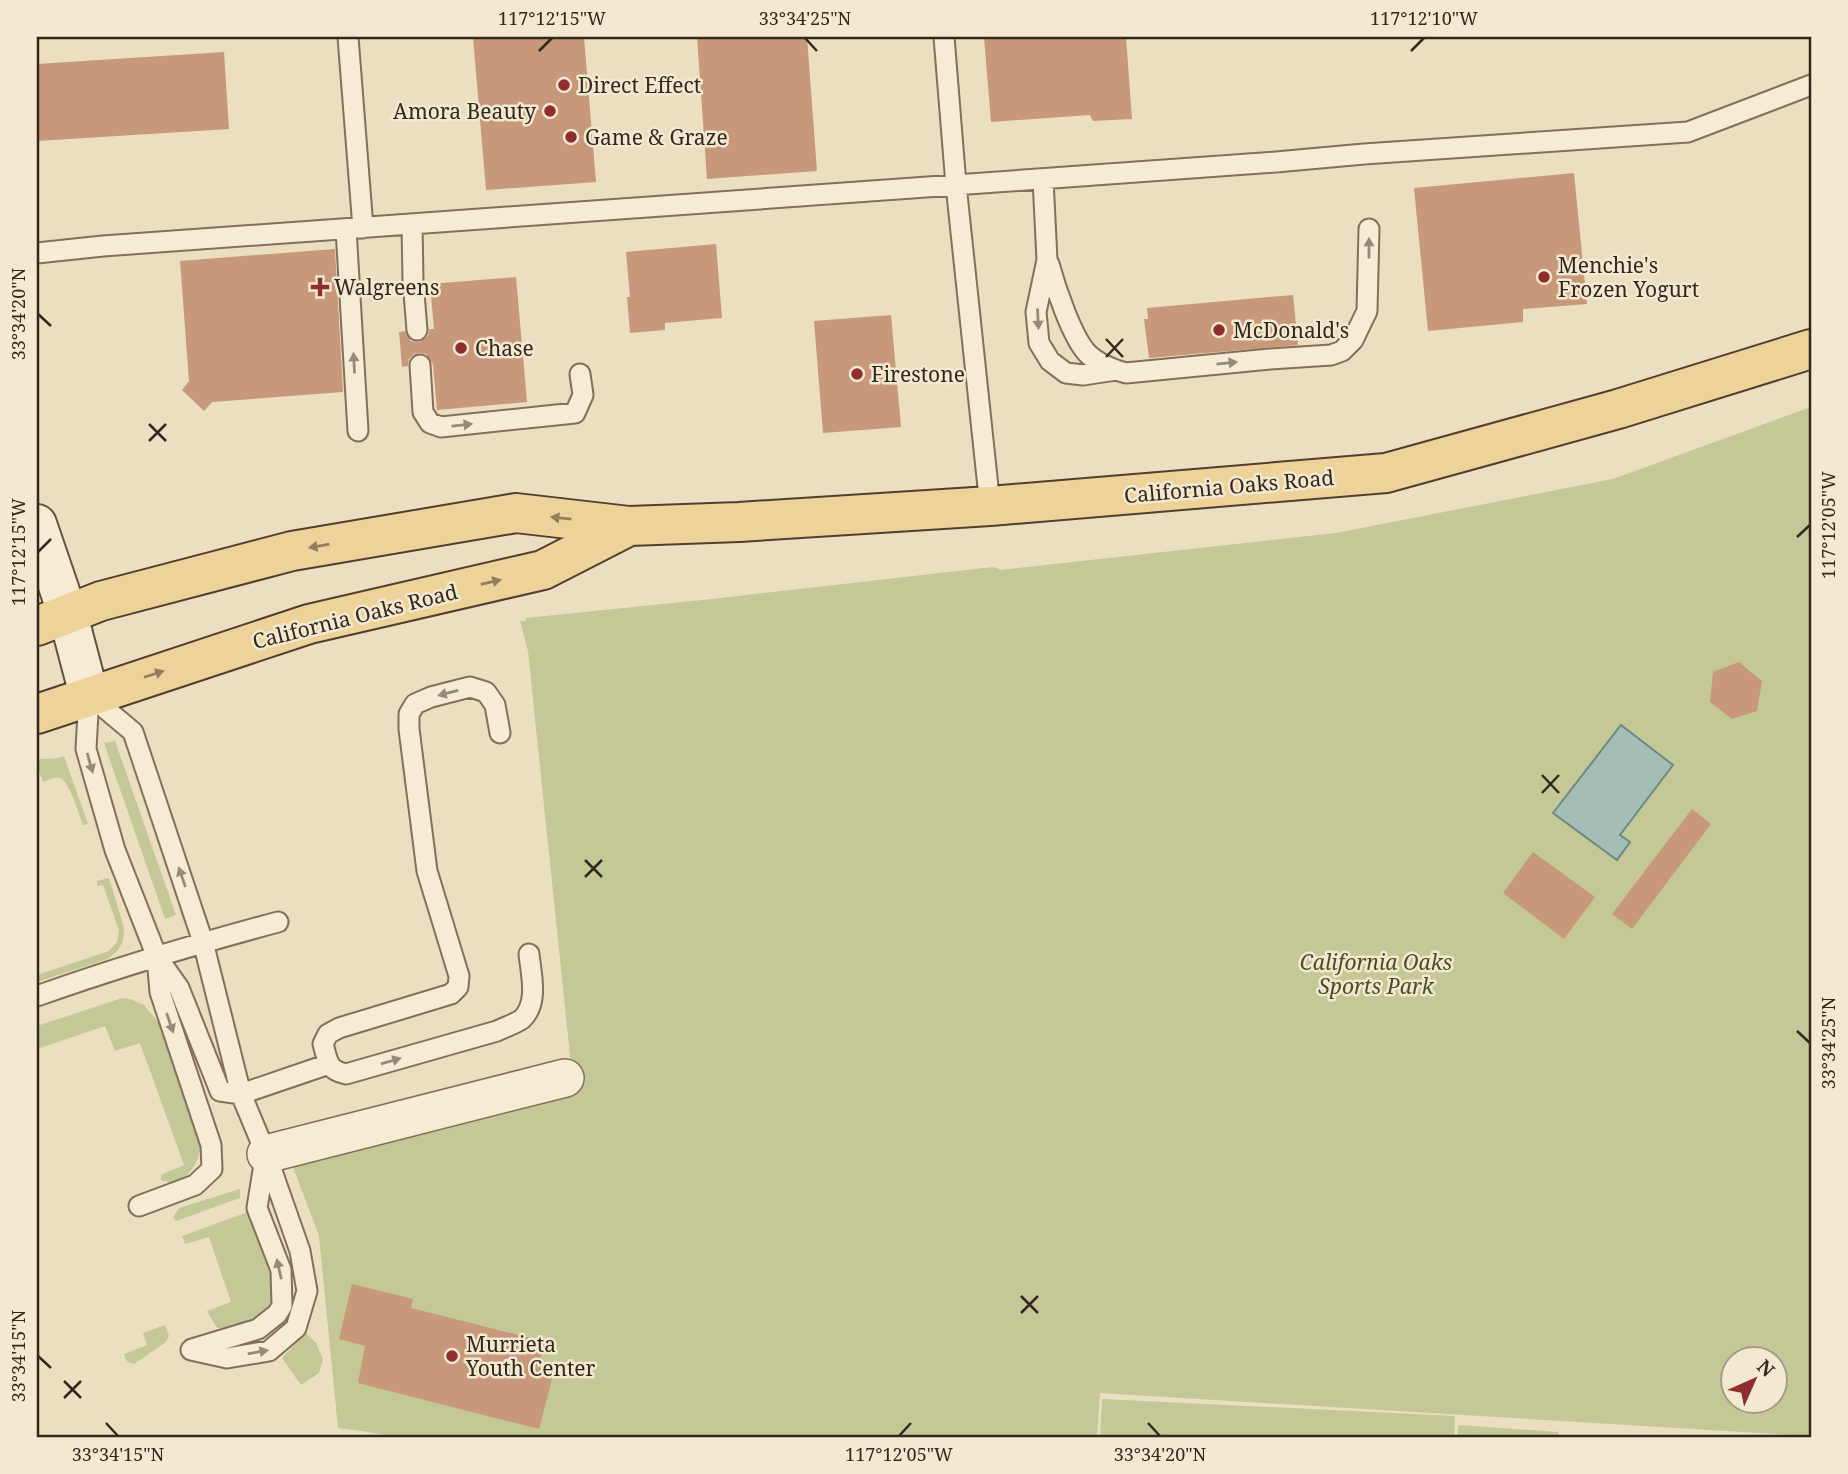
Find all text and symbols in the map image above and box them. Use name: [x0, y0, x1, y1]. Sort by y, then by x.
text: 117°12'15"W: [498, 6, 606, 30]
text: 33°34'25"N: [759, 6, 852, 30]
text: 117°12'10"W: [1370, 6, 1478, 30]
place label: Direct Effect: [578, 71, 701, 99]
marker: Direct Effect: [556, 77, 572, 93]
place label: Amora Beauty: [393, 97, 536, 125]
marker: Amora Beauty: [542, 103, 558, 119]
place label: Game & Graze: [585, 123, 728, 151]
marker: Game & Graze: [563, 129, 579, 145]
one-way arrow: [1363, 236, 1375, 258]
place label: Menchie's Frozen Yogurt: [1558, 251, 1699, 303]
text: 33°34'20"N: [6, 267, 30, 360]
marker: Menchie's Frozen Yogurt: [1536, 269, 1552, 285]
place label: Walgreens: [334, 273, 440, 301]
marker: Walgreens: [312, 279, 328, 295]
one-way arrow: [1032, 308, 1043, 330]
place label: McDonald's: [1233, 316, 1349, 344]
marker: McDonald's: [1211, 322, 1227, 338]
place label: Chase: [475, 334, 534, 362]
marker: Chase: [453, 340, 469, 356]
one-way arrow: [349, 351, 360, 373]
one-way arrow: [1217, 358, 1239, 369]
place label: Firestone: [871, 360, 965, 388]
marker: Firestone: [849, 366, 865, 382]
one-way arrow: [451, 419, 473, 430]
street label: California Oaks Road: [1123, 463, 1335, 509]
text: 117°12'05"W: [1816, 471, 1840, 579]
text: 117°12'15"W: [6, 498, 30, 606]
one-way arrow: [550, 513, 572, 524]
one-way arrow: [308, 541, 330, 552]
one-way arrow: [480, 576, 502, 587]
street label: California Oaks Road: [249, 577, 461, 655]
one-way arrow: [144, 668, 165, 679]
one-way arrow: [437, 688, 458, 698]
one-way arrow: [86, 753, 96, 774]
one-way arrow: [176, 866, 186, 887]
park label: California Oaks Sports Park: [1300, 948, 1453, 1000]
text: 33°34'25"N: [1816, 996, 1840, 1089]
one-way arrow: [165, 1013, 176, 1034]
one-way arrow: [381, 1055, 403, 1066]
one-way arrow: [273, 1258, 284, 1280]
text: 33°34'15"N: [6, 1309, 30, 1402]
place label: Murrieta Youth Center: [465, 1330, 596, 1382]
north arrow: [1718, 1344, 1788, 1414]
one-way arrow: [247, 1346, 269, 1357]
marker: Murrieta Youth Center: [444, 1348, 460, 1364]
text: N: [1752, 1353, 1781, 1382]
text: 33°34'15"N: [72, 1442, 165, 1466]
text: 117°12'05"W: [845, 1442, 953, 1466]
text: 33°34'20"N: [1114, 1442, 1207, 1466]

